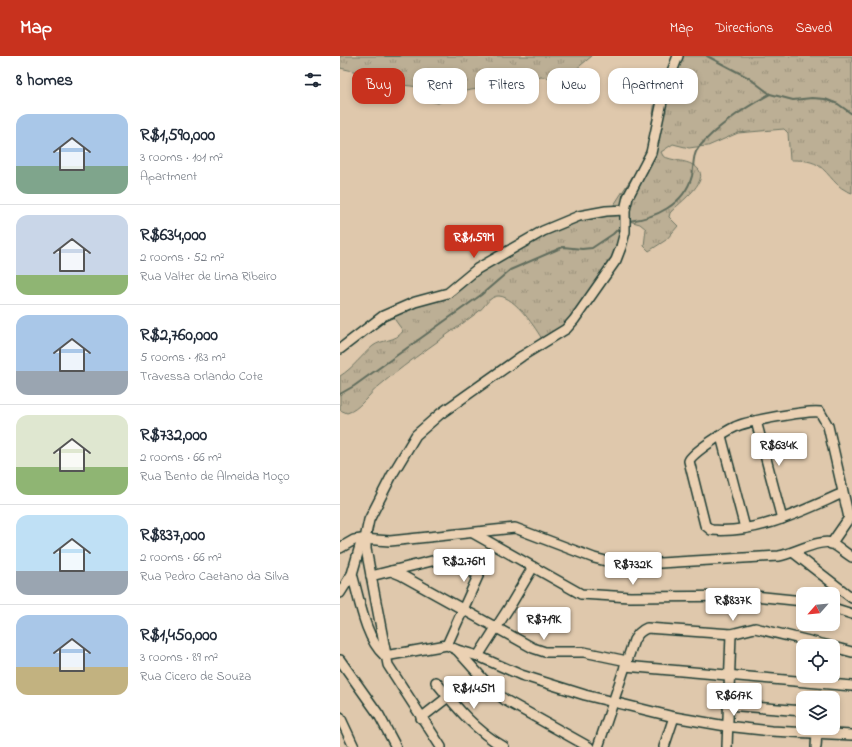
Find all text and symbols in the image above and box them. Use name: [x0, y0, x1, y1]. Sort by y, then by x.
text: Map: [20, 15, 52, 42]
text: Map: [670, 18, 693, 39]
text: Directions: [715, 18, 773, 39]
text: Saved: [795, 18, 832, 39]
text: 8 homes: [16, 68, 73, 93]
chip: Buy: [352, 68, 405, 104]
chip: Rent: [413, 68, 467, 104]
chip: Filters: [475, 68, 539, 104]
chip: New: [547, 68, 600, 104]
chip: Apartment: [608, 68, 698, 104]
icon: filters: [302, 69, 324, 91]
text: R$1,590,000: [140, 123, 215, 148]
icon: home: [48, 130, 96, 178]
text: 3 rooms · 101 m²: [140, 148, 223, 167]
text: Apartment: [140, 167, 197, 186]
text: R$634,000: [140, 223, 206, 248]
pin: R$1.59M: [437, 225, 511, 259]
text: R$1.59M: [453, 228, 495, 247]
icon: home: [48, 231, 96, 279]
text: 2 rooms · 52 m²: [140, 248, 224, 267]
text: Rua Valter de Lima Ribeiro: [140, 267, 277, 286]
text: R$2,760,000: [140, 323, 218, 348]
icon: home: [48, 331, 96, 379]
text: 5 rooms · 183 m²: [140, 348, 226, 367]
text: Travessa Orlando Cote: [140, 367, 263, 386]
text: R$732,000: [140, 423, 207, 448]
icon: home: [48, 431, 96, 479]
pin: R$634K: [746, 433, 812, 467]
text: R$634K: [760, 436, 798, 455]
text: 2 rooms · 66 m²: [140, 448, 222, 467]
text: Rua Bento de Almeida Moço: [140, 467, 290, 486]
text: R$837,000: [140, 523, 205, 548]
icon: home: [48, 531, 96, 579]
text: 2 rooms · 66 m²: [140, 548, 222, 567]
pin: R$2.76M: [427, 549, 501, 583]
text: R$2.76M: [442, 552, 486, 571]
pin: R$732K: [600, 552, 666, 586]
text: R$732K: [614, 555, 652, 574]
text: Rua Pedro Caetano da Silva: [140, 567, 289, 586]
north arrow: [796, 587, 840, 631]
map controls: [796, 587, 840, 735]
pin: R$837K: [700, 588, 766, 622]
text: R$837K: [715, 591, 751, 610]
pin: R$719K: [511, 607, 577, 641]
text: R$719K: [527, 610, 561, 629]
text: R$1,450,000: [140, 623, 217, 648]
icon: home: [48, 631, 96, 679]
button: locate: [796, 639, 840, 683]
text: 3 rooms · 89 m²: [140, 648, 218, 667]
text: Rua Cicero de Souza: [140, 667, 251, 686]
pin: R$1.45M: [437, 676, 511, 710]
text: R$1.45M: [453, 679, 495, 698]
pin: R$617K: [701, 683, 767, 717]
text: R$617K: [716, 686, 752, 705]
button: layers: [796, 691, 840, 735]

